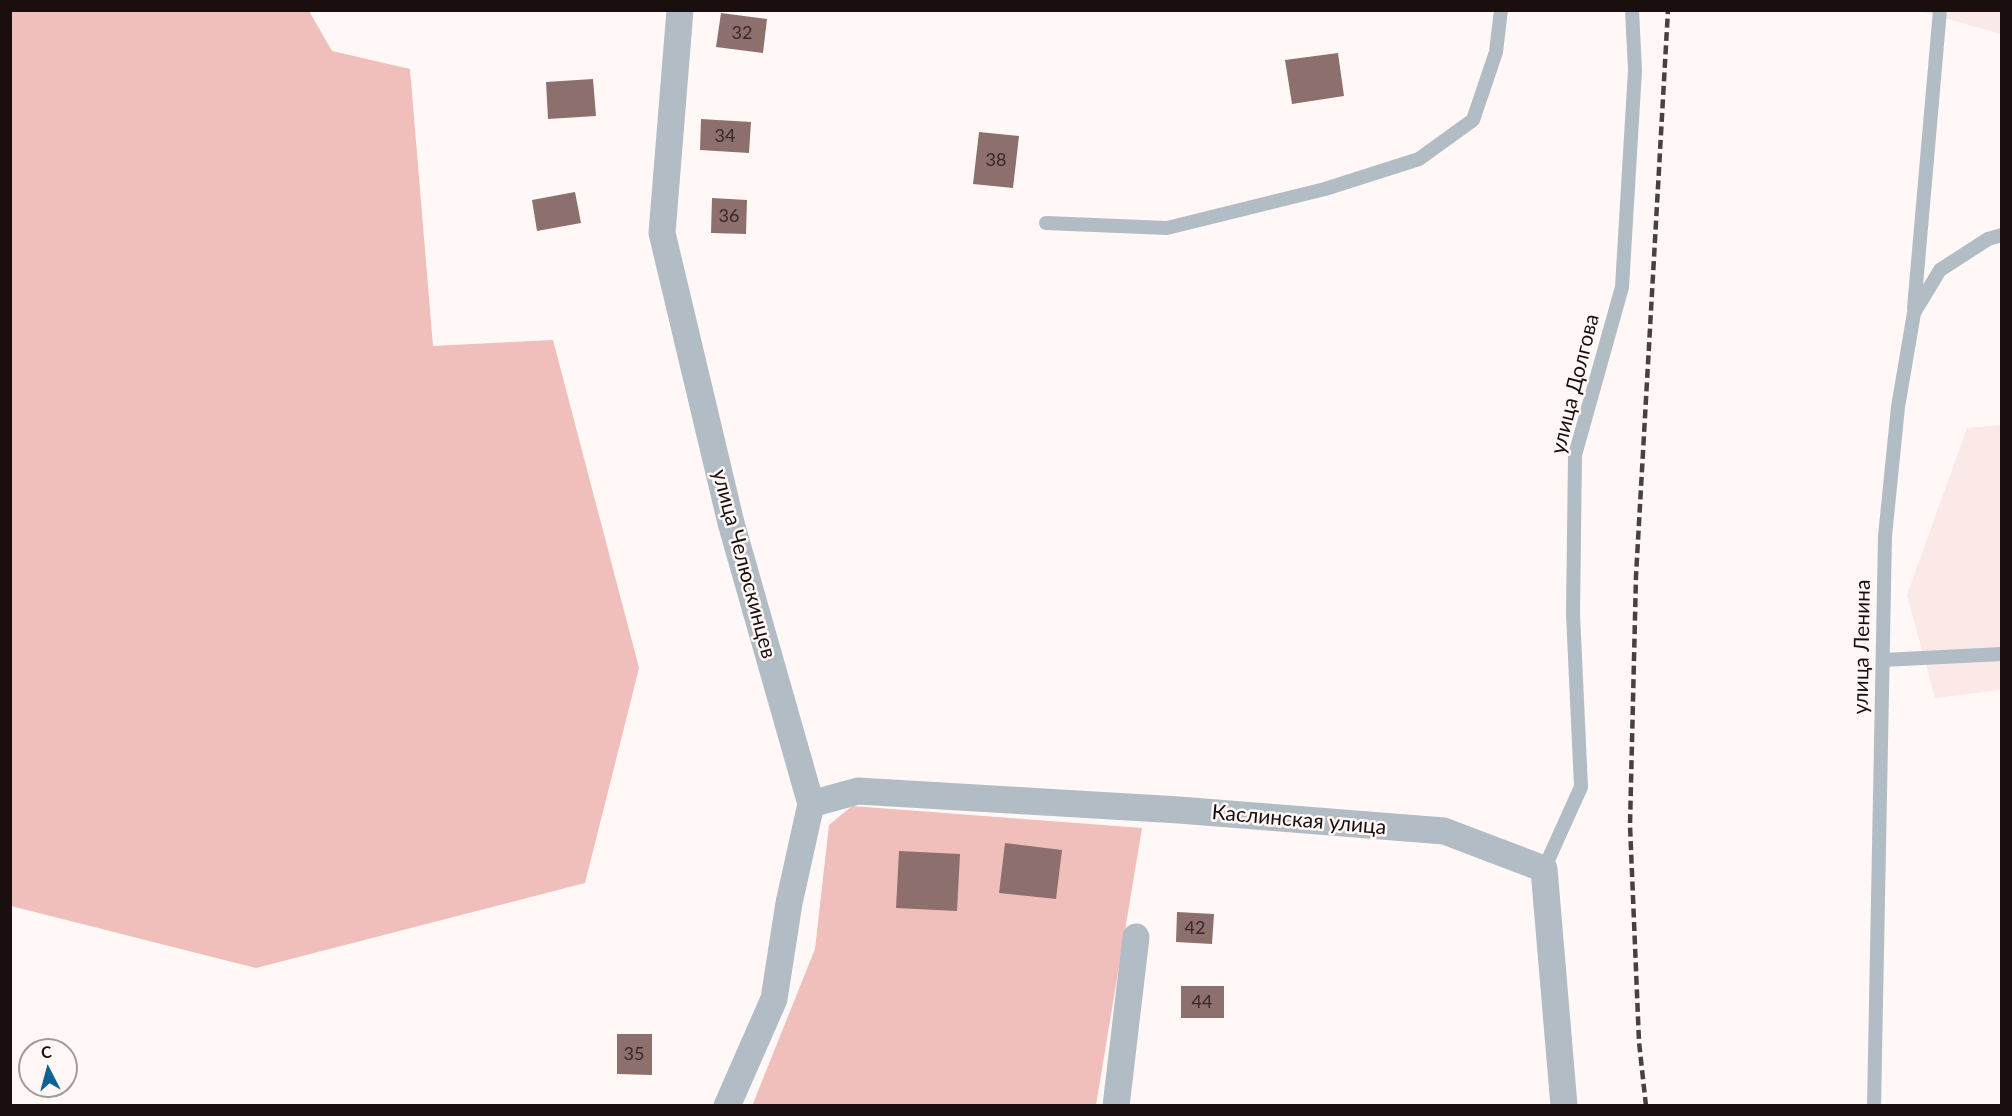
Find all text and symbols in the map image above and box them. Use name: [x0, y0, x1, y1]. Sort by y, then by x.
house number: 32: [732, 22, 752, 44]
house number: 34: [715, 125, 735, 147]
house number: 38: [986, 149, 1006, 171]
house number: 36: [719, 205, 739, 227]
street label: улица Долгова: [1545, 311, 1605, 457]
street label: улица Челюскинцев: [707, 467, 781, 661]
street label: улица Ленина: [1848, 579, 1876, 715]
street label: Каслинская улица: [1211, 800, 1387, 840]
house number: 42: [1185, 917, 1205, 939]
house number: 44: [1192, 991, 1212, 1013]
north arrow: [18, 1038, 78, 1098]
text: С: [40, 1042, 53, 1062]
house number: 35: [624, 1043, 644, 1065]

